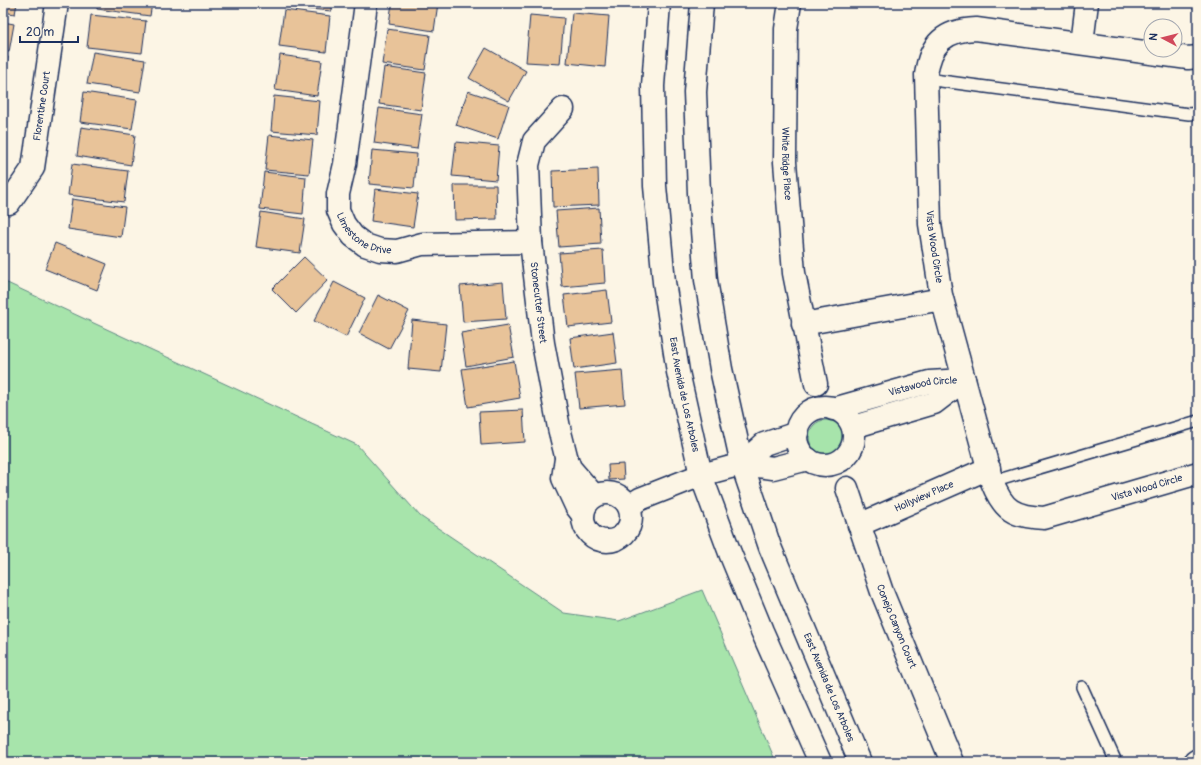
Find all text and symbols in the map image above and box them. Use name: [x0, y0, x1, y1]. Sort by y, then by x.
scale bar: [20, 18, 78, 44]
north arrow: [1143, 18, 1183, 58]
text: 20 m: [26, 25, 55, 40]
text: N: [1147, 32, 1161, 41]
street label: Florentine Court: [31, 70, 53, 142]
street label: White Ridge Place: [779, 127, 794, 201]
street label: Vista Wood Circle: [924, 210, 945, 284]
street label: Limestone Drive: [334, 211, 392, 257]
street label: Stonecutter Street: [527, 261, 549, 345]
street label: East Avenida de Los Arboles: [667, 336, 702, 454]
street label: Vistawood Circle: [887, 374, 957, 399]
street label: Vista Wood Circle: [1110, 472, 1184, 504]
street label: Hollyview Place: [893, 478, 956, 515]
street label: Conejo Canyon Court: [874, 583, 919, 671]
street label: East Avenida de Los Arboles: [801, 631, 857, 744]

